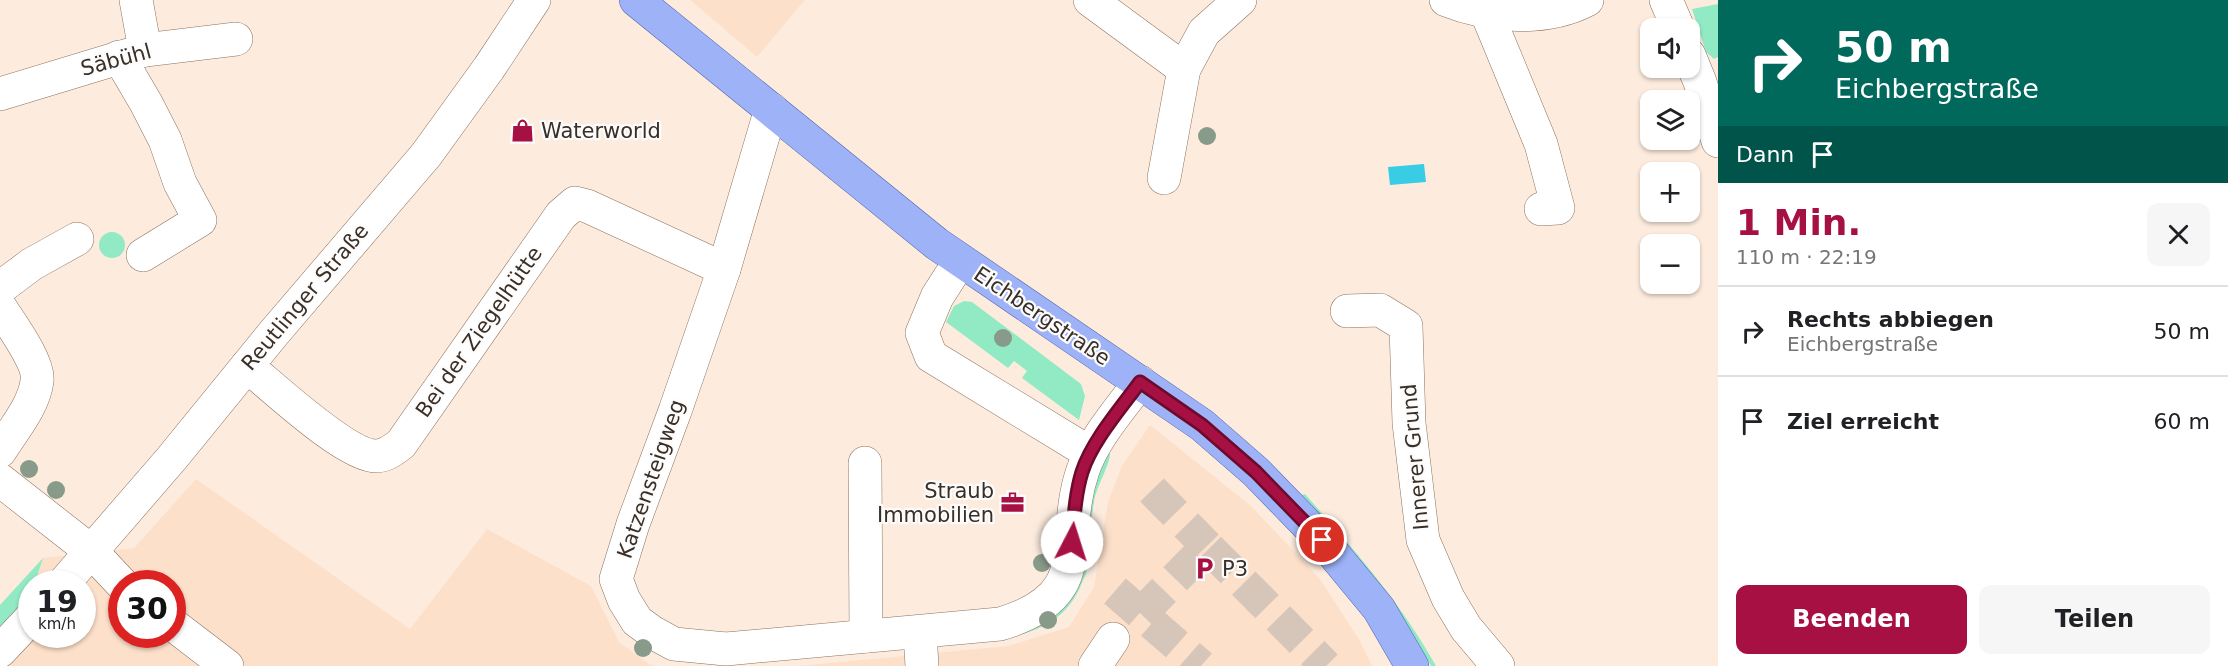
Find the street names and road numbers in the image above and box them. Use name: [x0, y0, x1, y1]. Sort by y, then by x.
street label: Säbühl: [78, 39, 154, 81]
street label: Reutlinger Straße: [237, 219, 373, 375]
street label: Bei der Ziegelhütte: [411, 242, 547, 422]
street label: Eichbergstraße: [970, 262, 1114, 370]
street label: Innerer Grund: [1397, 383, 1433, 531]
street label: Katzensteigweg: [613, 396, 689, 562]

